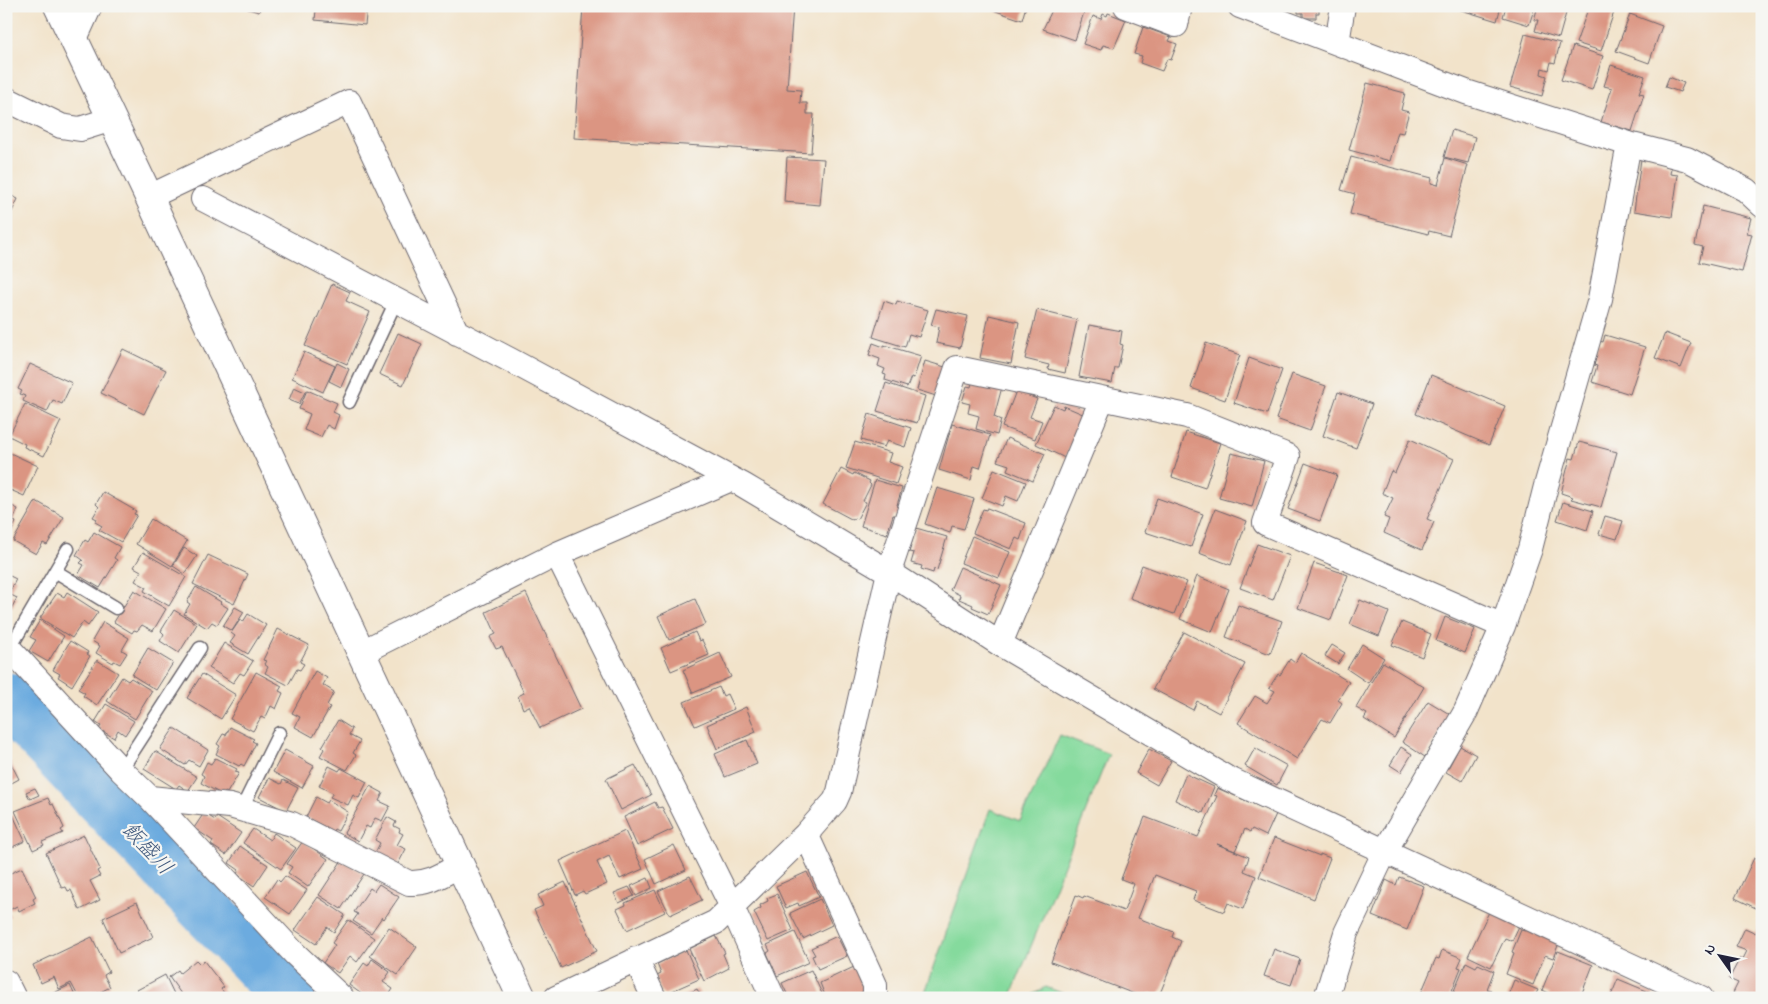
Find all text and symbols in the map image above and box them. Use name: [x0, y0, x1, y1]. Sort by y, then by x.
water label: 飯盛川: [114, 816, 179, 883]
north arrow: [1696, 932, 1746, 982]
text: N: [1699, 940, 1722, 959]

